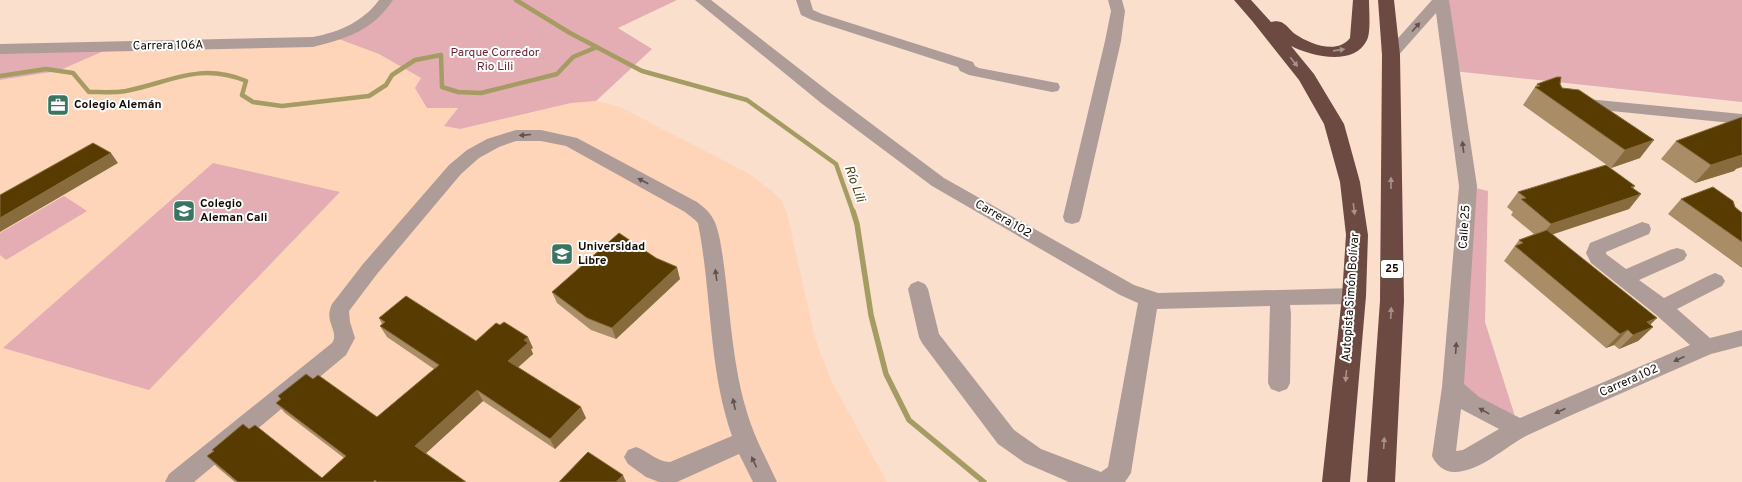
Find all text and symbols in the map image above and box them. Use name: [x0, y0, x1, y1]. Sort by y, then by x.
one-way arrow: [1411, 22, 1420, 33]
street label: Carrera 106A: [133, 37, 203, 55]
park label: Parque Corredor Rio Lili: [450, 45, 540, 75]
one-way arrow: [1332, 47, 1345, 53]
one-way arrow: [1290, 57, 1299, 68]
office icon: Colegio Alemán: [45, 92, 71, 118]
place label: Colegio Alemán: [74, 97, 162, 113]
one-way arrow: [519, 132, 531, 139]
one-way arrow: [1460, 141, 1466, 154]
water label: Río Lili: [840, 163, 868, 205]
one-way arrow: [1388, 176, 1394, 189]
one-way arrow: [638, 178, 649, 185]
place label: Colegio Aleman Cali: [200, 196, 267, 226]
street label: Carrera 102: [972, 196, 1034, 242]
school or university icon: Colegio Aleman Cali: [171, 198, 197, 224]
one-way arrow: [1351, 202, 1357, 215]
street label: Calle 25: [1455, 204, 1475, 250]
street label: Autopista Simón Bolívar: [1339, 232, 1364, 362]
place label: Universidad Libre: [578, 239, 645, 269]
school or university icon: Universidad Libre: [549, 241, 575, 267]
road number: 25: [1381, 260, 1403, 278]
one-way arrow: [713, 269, 719, 281]
one-way arrow: [1388, 307, 1395, 319]
one-way arrow: [1453, 342, 1460, 354]
one-way arrow: [1673, 356, 1684, 362]
street label: Carrera 102: [1597, 361, 1661, 401]
one-way arrow: [1343, 370, 1350, 382]
one-way arrow: [731, 398, 737, 410]
one-way arrow: [1478, 407, 1490, 414]
one-way arrow: [1553, 409, 1565, 415]
one-way arrow: [1380, 437, 1387, 449]
one-way arrow: [751, 456, 757, 468]

